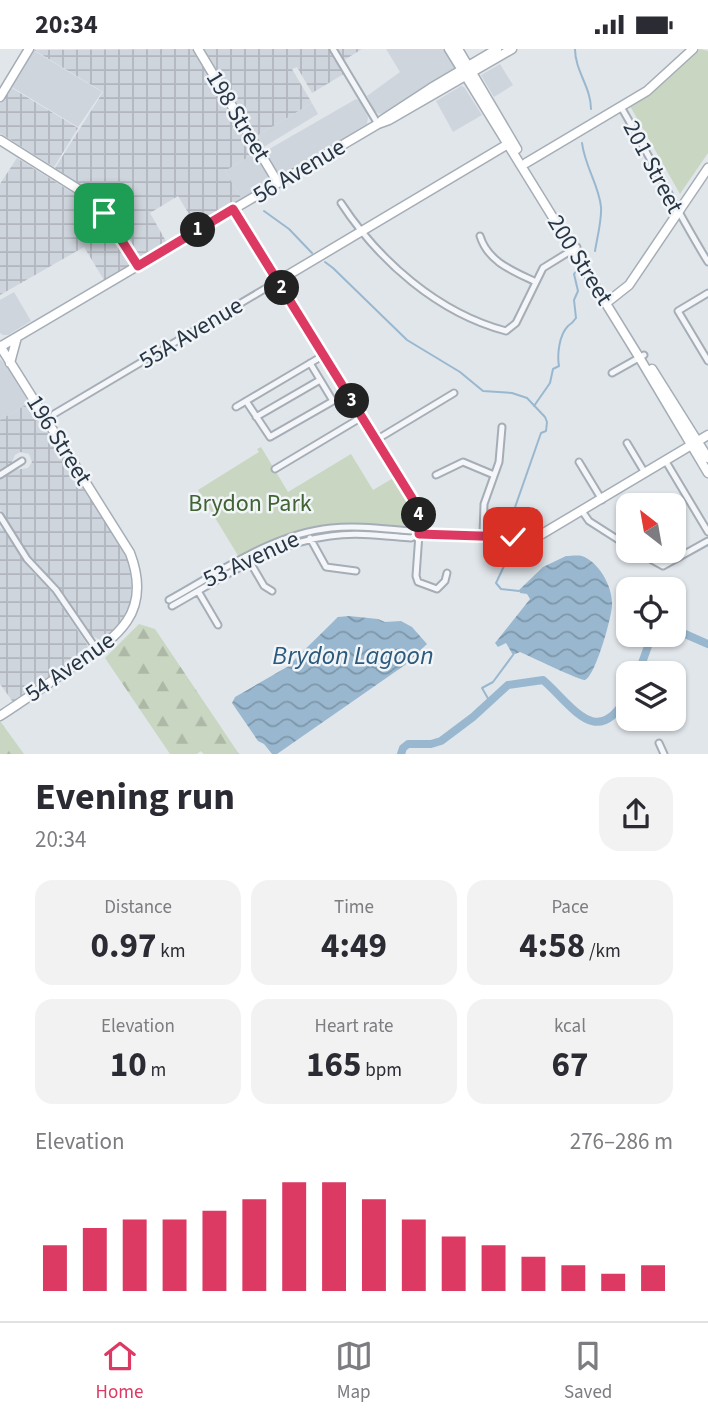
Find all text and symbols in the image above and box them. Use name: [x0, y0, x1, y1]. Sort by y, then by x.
text: 20:34: [35, 6, 98, 43]
street label: 198 Street: [197, 64, 279, 168]
street label: 201 Street: [614, 114, 692, 220]
street label: 56 Avenue: [246, 130, 352, 212]
pin: [74, 183, 134, 243]
icon: arrive: [85, 194, 123, 232]
street label: 200 Street: [538, 208, 622, 312]
pin: 1: [180, 213, 216, 247]
text: 1: [192, 216, 203, 243]
pin: 2: [264, 271, 300, 305]
text: 2: [276, 274, 287, 301]
street label: 55A Avenue: [132, 288, 250, 378]
pin: 3: [334, 383, 370, 419]
text: 3: [346, 387, 357, 414]
street label: 196 Street: [17, 388, 101, 492]
park label: Brydon Park: [188, 486, 312, 521]
north arrow: [616, 493, 686, 563]
map controls: [616, 493, 686, 731]
pin: 4: [402, 497, 436, 533]
text: 4: [413, 501, 424, 528]
pin: [483, 507, 543, 567]
icon: check: [494, 518, 532, 556]
street label: 53 Avenue: [197, 521, 305, 597]
button: locate: [616, 577, 686, 647]
street label: 54 Avenue: [18, 623, 122, 711]
water label: Brydon Lagoon: [272, 637, 434, 674]
button: layers: [616, 661, 686, 731]
text: Evening run: [35, 770, 235, 824]
button: share: [599, 777, 673, 851]
text: 20:34: [35, 823, 86, 856]
text: Distance: [104, 894, 172, 921]
text: Time: [334, 894, 374, 921]
text: Pace: [551, 894, 589, 921]
text: 0.97: [91, 921, 156, 971]
text: 4:49: [321, 921, 387, 971]
text: 4:58: [519, 921, 585, 971]
text: km: [156, 938, 185, 965]
text: /km: [585, 938, 621, 965]
text: Elevation: [101, 1013, 175, 1040]
text: Heart rate: [315, 1013, 394, 1040]
text: kcal: [554, 1013, 586, 1040]
text: 10: [110, 1040, 147, 1090]
text: 165: [306, 1040, 361, 1090]
text: 67: [552, 1040, 588, 1090]
text: m: [147, 1057, 166, 1084]
text: bpm: [361, 1057, 402, 1084]
text: Elevation: [35, 1125, 125, 1158]
text: 276–286 m: [570, 1125, 673, 1158]
tab: Home: [96, 1337, 143, 1406]
tab: Map: [335, 1337, 373, 1406]
tab: Saved: [564, 1337, 612, 1406]

